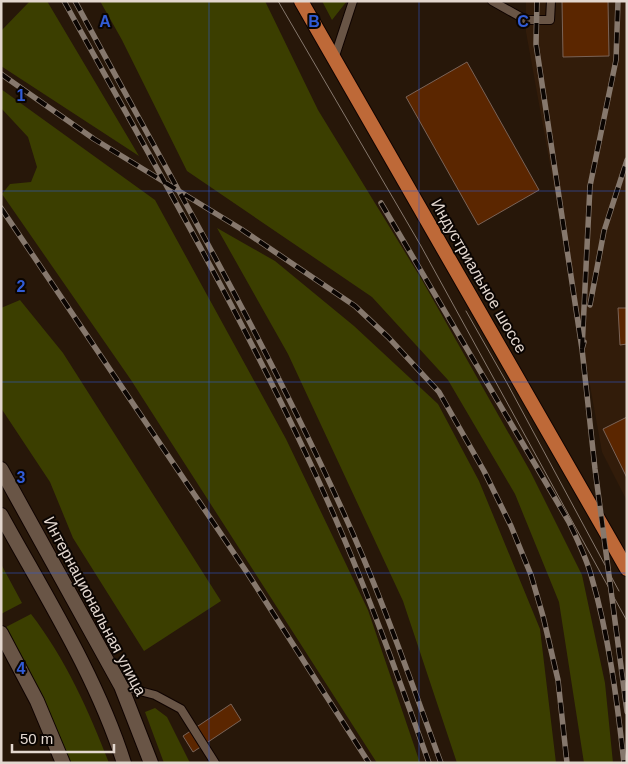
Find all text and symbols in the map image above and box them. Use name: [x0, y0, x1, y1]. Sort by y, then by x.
text: A: [99, 13, 111, 30]
text: B: [308, 13, 320, 30]
text: C: [517, 13, 529, 30]
text: 1: [17, 87, 26, 104]
street label: Индустриальное шоссе: [428, 196, 530, 356]
text: 2: [17, 278, 26, 295]
text: 3: [17, 469, 26, 486]
street label: Интернациональная улица: [40, 514, 150, 698]
text: 4: [17, 660, 26, 677]
scale bar: [12, 722, 115, 754]
text: 50 m: [20, 730, 53, 747]

